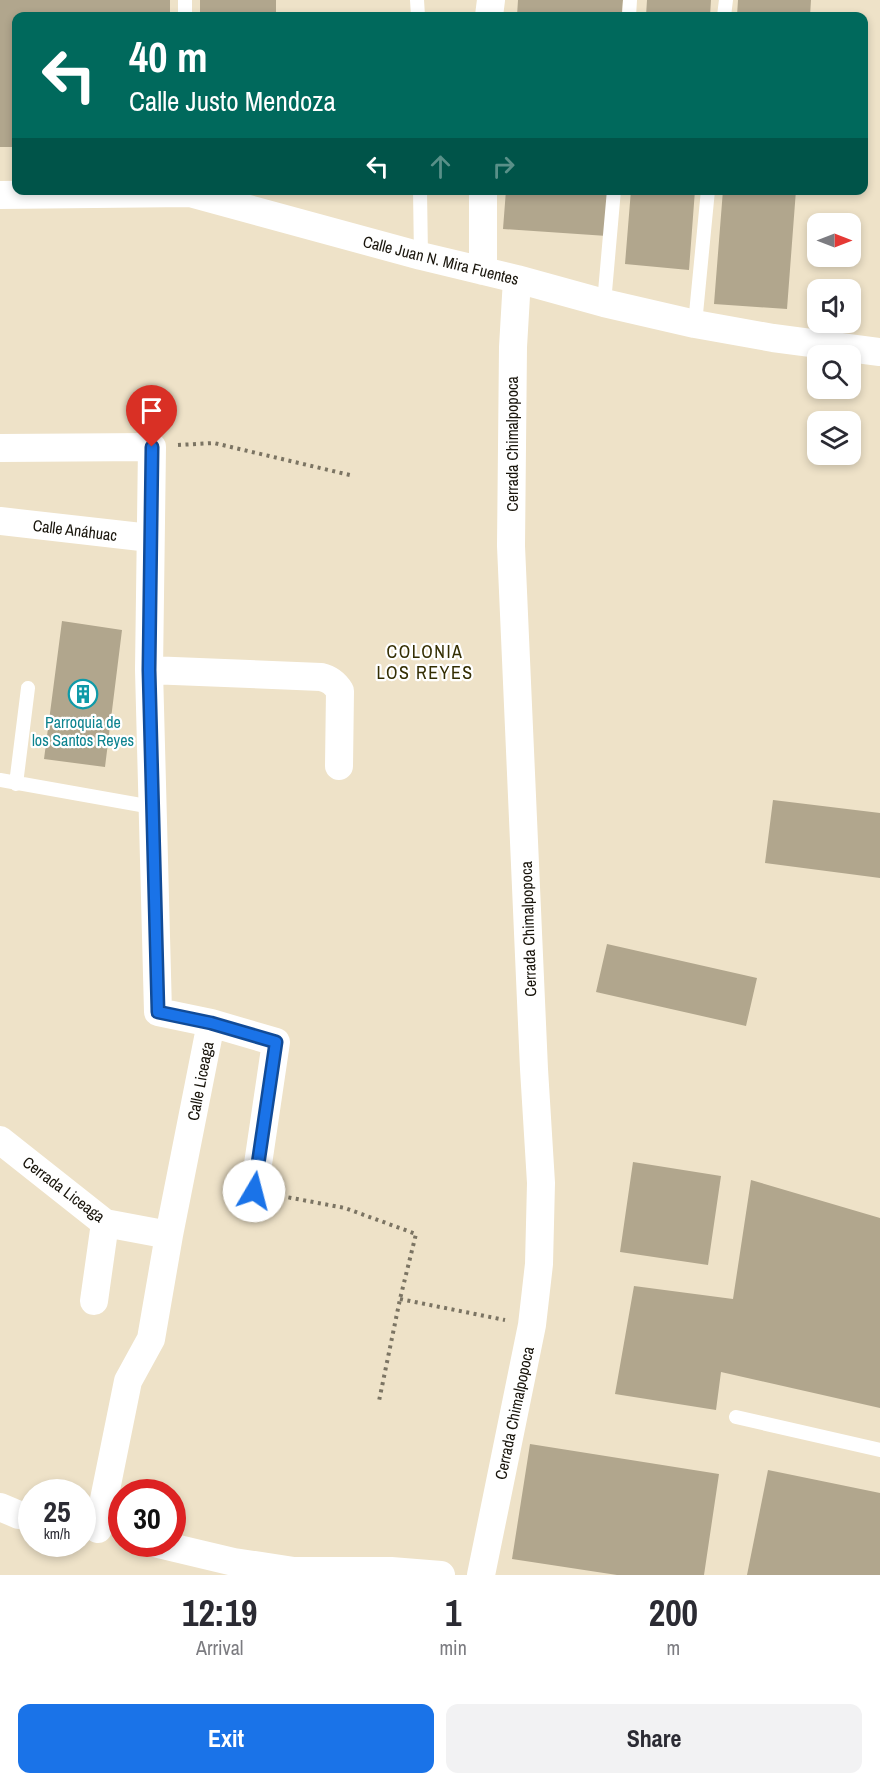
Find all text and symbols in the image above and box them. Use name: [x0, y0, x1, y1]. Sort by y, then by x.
text: 40 m: [129, 29, 208, 85]
icon: left: [30, 36, 108, 114]
text: Calle Justo Mendoza: [129, 83, 336, 119]
icon: left: [361, 150, 394, 183]
icon: ahead: [424, 150, 457, 183]
icon: right: [487, 150, 520, 183]
north arrow: [807, 213, 861, 267]
map controls: [807, 213, 861, 465]
street label: Calle Juan N. Mira Fuentes: [361, 230, 521, 290]
button: sound: [807, 279, 861, 333]
button: search: [807, 345, 861, 399]
street label: Cerrada Chimalpopoca: [501, 375, 523, 512]
pin: [126, 385, 177, 447]
icon: arrive: [135, 394, 168, 427]
button: layers: [807, 411, 861, 465]
street label: Calle Anáhuac: [32, 514, 119, 546]
district label: COLONIA LOS REYES: [376, 639, 474, 685]
building icon: Parroquia de los Santos Reyes: [67, 678, 99, 710]
place label: Parroquia de los Santos Reyes: [32, 711, 134, 751]
street label: Cerrada Chimalpopoca: [515, 860, 541, 997]
street label: Calle Liceaga: [182, 1039, 219, 1122]
street label: Cerrada Liceaga: [18, 1151, 110, 1228]
position arrow: [222, 1159, 286, 1223]
street label: Cerrada Chimalpopoca: [489, 1344, 539, 1482]
speed limit sign: 30: [108, 1479, 186, 1557]
text: 25: [43, 1491, 71, 1531]
text: km/h: [44, 1523, 70, 1544]
text: 12:19: [182, 1589, 257, 1637]
text: 1: [445, 1589, 461, 1637]
text: 200: [649, 1589, 698, 1637]
text: Arrival: [196, 1634, 243, 1661]
text: min: [439, 1634, 467, 1661]
text: m: [667, 1634, 680, 1661]
button: Exit: [18, 1704, 434, 1773]
button: Share: [446, 1704, 862, 1773]

